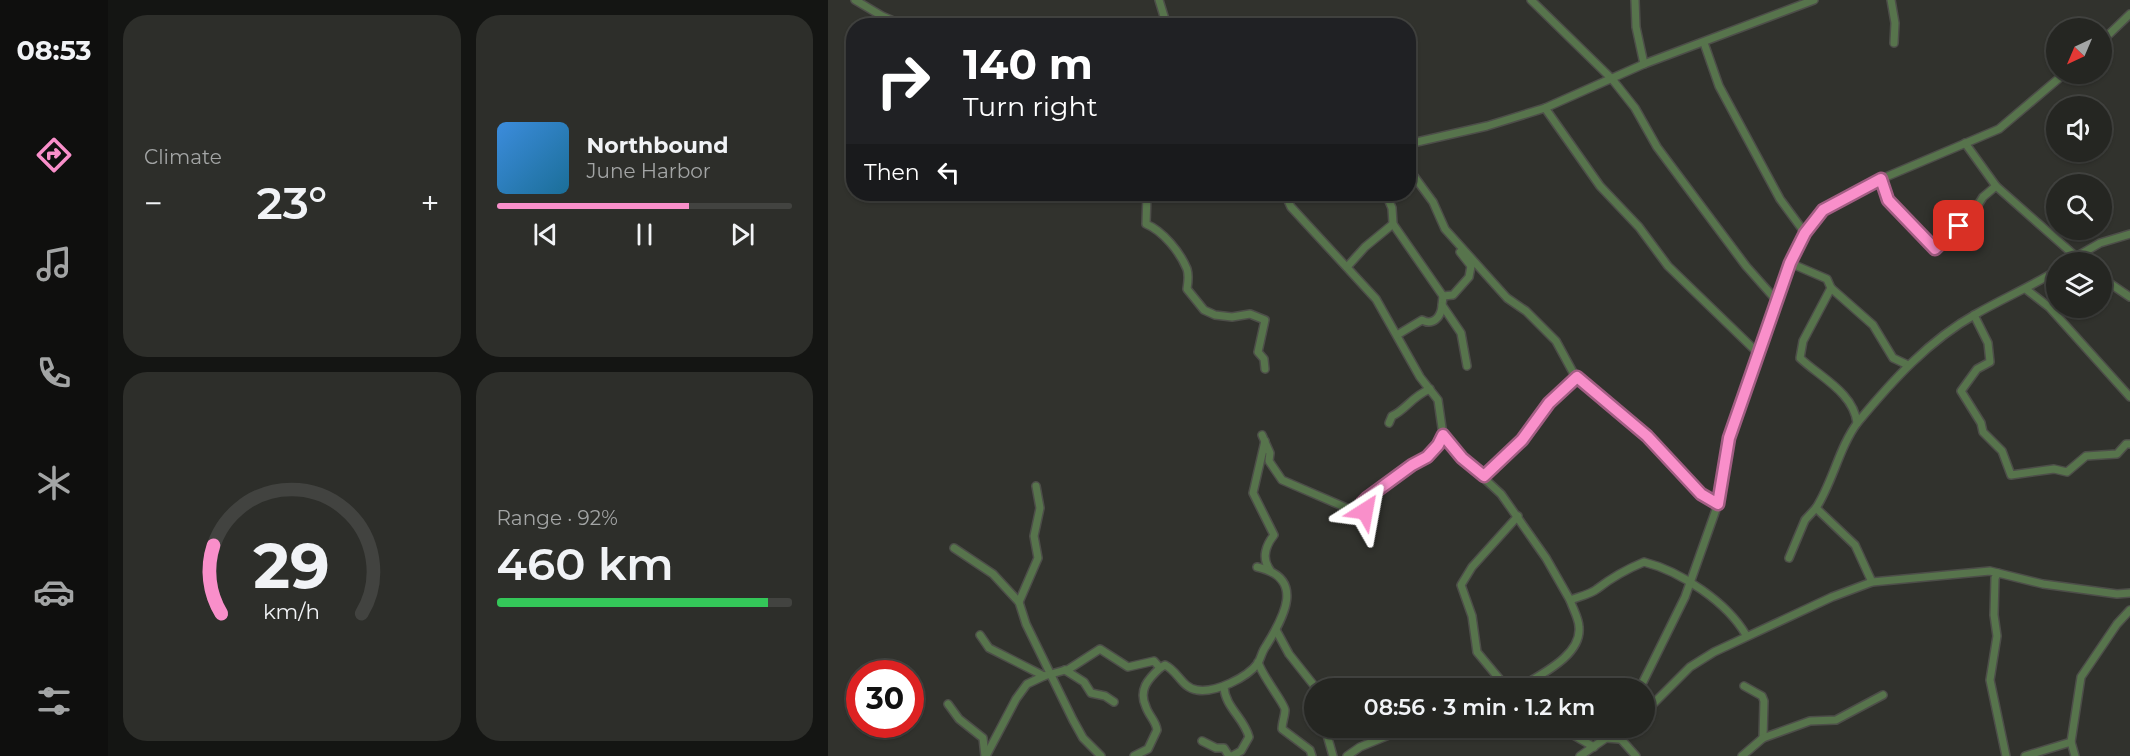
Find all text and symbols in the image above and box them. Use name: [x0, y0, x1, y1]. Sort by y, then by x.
north arrow: [2046, 18, 2112, 84]
map controls: [2046, 18, 2112, 318]
text: 08:53: [16, 34, 92, 67]
text: 140 m: [963, 38, 1093, 90]
icon: right: [864, 42, 942, 120]
text: Turn right: [963, 90, 1098, 123]
button: sound: [2046, 96, 2112, 162]
text: Northbound: [587, 132, 729, 159]
icon: directions: [33, 134, 75, 176]
text: Climate: [144, 145, 222, 169]
icon: left: [932, 156, 965, 189]
text: June Harbor: [587, 159, 711, 183]
text: Then: [864, 159, 920, 186]
button: search: [2046, 174, 2112, 240]
text: 23°: [256, 175, 327, 230]
text: −: [144, 183, 163, 223]
text: +: [421, 183, 440, 223]
pin: [1933, 200, 1984, 251]
icon: arrive: [1942, 209, 1975, 242]
icon: previous: [529, 218, 562, 251]
icon: pause: [628, 218, 661, 251]
icon: next: [726, 218, 759, 251]
icon: music: [33, 243, 75, 285]
button: layers: [2046, 252, 2112, 318]
icon: phone: [33, 352, 75, 394]
icon: climate: [33, 462, 75, 504]
position arrow: [1333, 479, 1397, 543]
text: Range · 92%: [497, 506, 618, 530]
text: 29: [253, 528, 330, 604]
text: 460 km: [497, 536, 674, 591]
icon: car: [33, 571, 75, 613]
text: km/h: [263, 598, 320, 624]
speed limit sign: 30: [846, 660, 924, 738]
icon: filters: [33, 680, 75, 722]
text: 08:56 · 3 min · 1.2 km: [1364, 694, 1595, 721]

